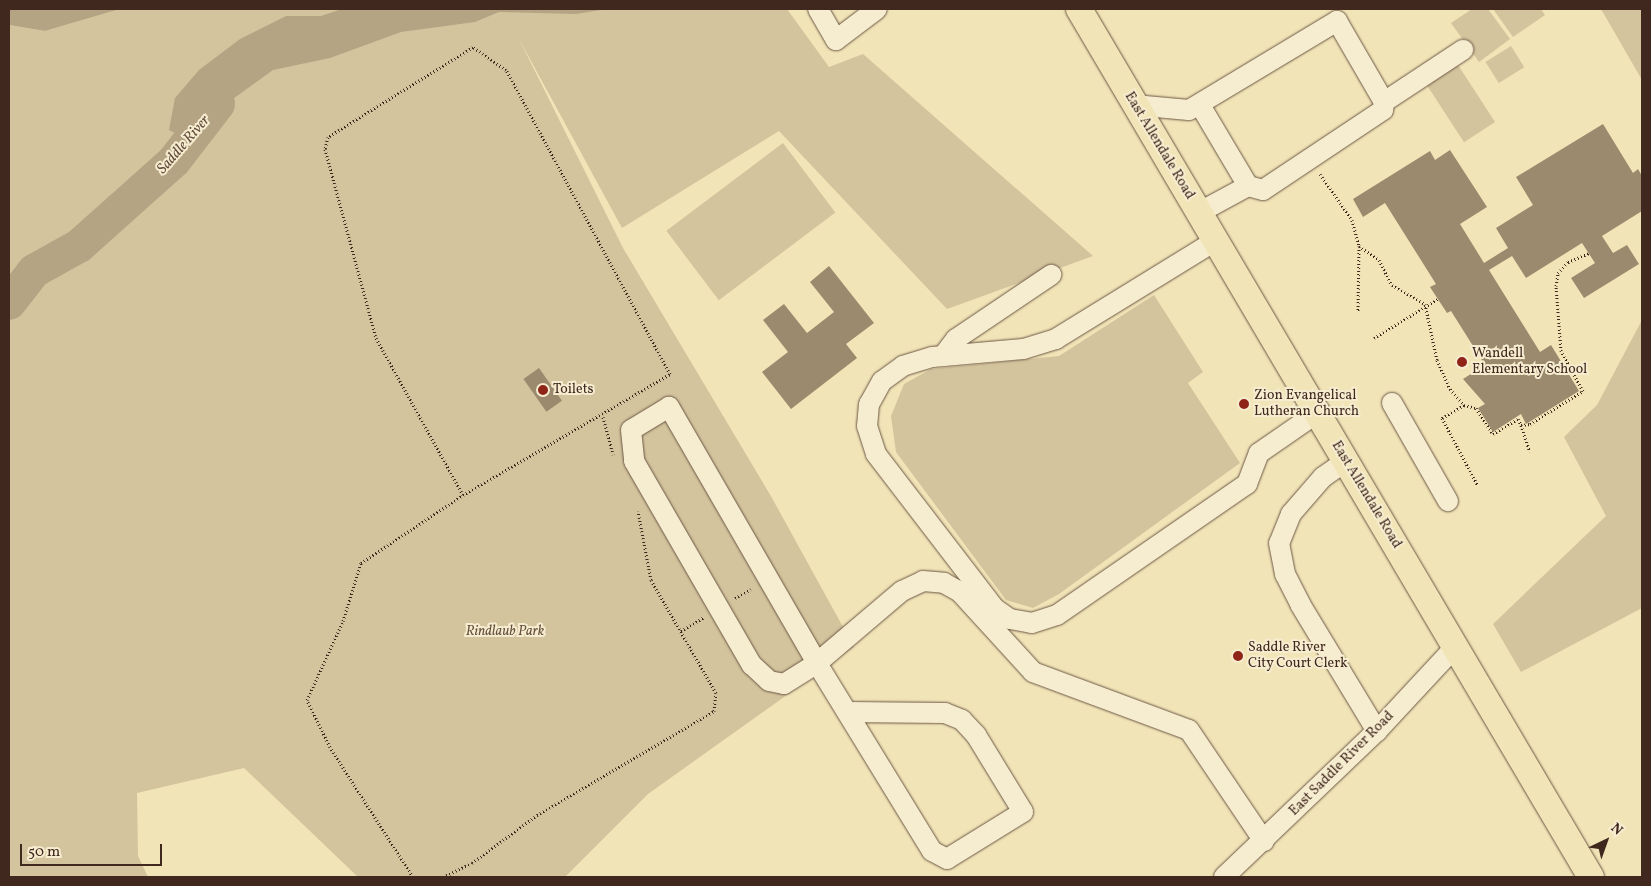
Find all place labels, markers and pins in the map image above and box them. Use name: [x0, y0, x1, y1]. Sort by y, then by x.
place label: Wandell Elementary School: [1472, 346, 1588, 378]
marker: Wandell Elementary School: [1456, 356, 1468, 368]
place label: Toilets: [553, 382, 594, 398]
marker: Toilets: [537, 384, 549, 396]
place label: Zion Evangelical Lutheran Church: [1254, 388, 1359, 421]
marker: Zion Evangelical Lutheran Church: [1238, 398, 1250, 410]
place label: Saddle River City Court Clerk: [1248, 640, 1348, 672]
marker: Saddle River City Court Clerk: [1232, 650, 1244, 662]

